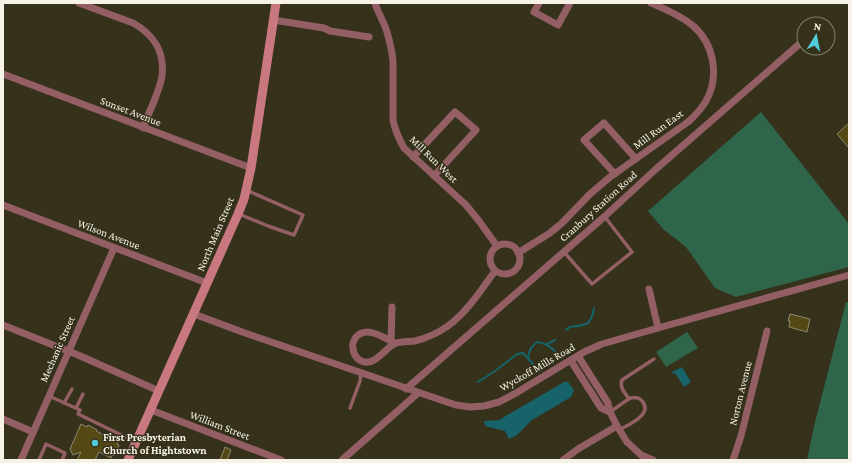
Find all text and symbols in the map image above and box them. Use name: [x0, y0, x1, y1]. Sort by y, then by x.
north arrow: [796, 16, 836, 56]
text: N: [813, 20, 823, 33]
street label: Sunset Avenue: [99, 94, 163, 128]
street label: Mill Run East: [631, 107, 686, 151]
street label: Mill Run West: [408, 133, 461, 185]
street label: Cranbury Station Road: [557, 168, 640, 245]
street label: North Main Street: [194, 195, 236, 273]
street label: Wilson Avenue: [76, 217, 142, 251]
street label: Mechanic Street: [37, 314, 77, 384]
street label: Wyckoff Mills Road: [497, 340, 578, 394]
street label: Norton Avenue: [726, 359, 754, 426]
street label: William Street: [188, 408, 252, 442]
place label: First Presbyterian Church of Hightstown: [103, 431, 207, 456]
marker: First Presbyterian Church of Hightstown: [90, 438, 100, 448]

